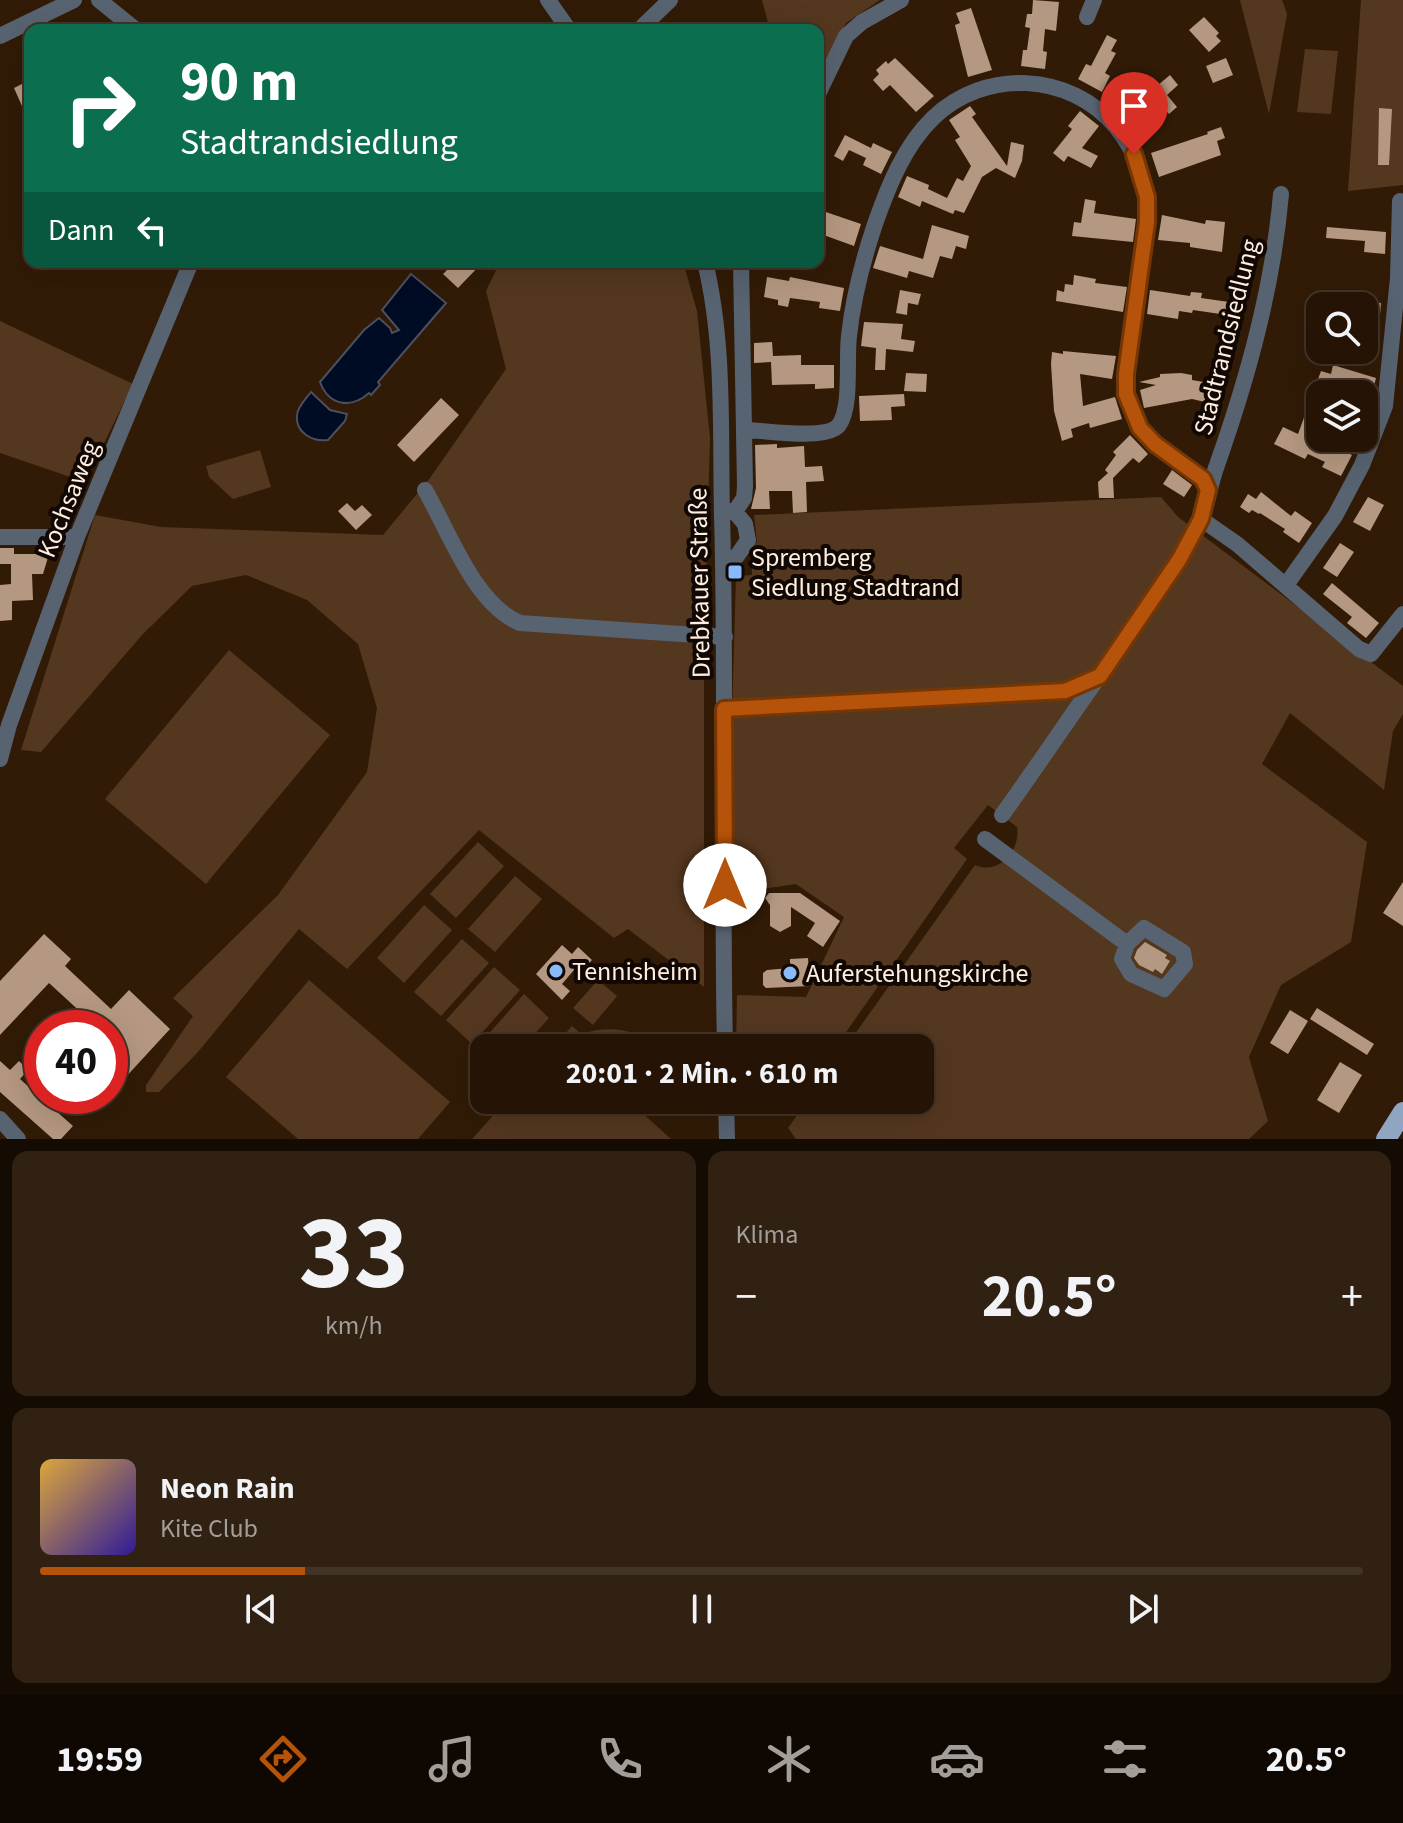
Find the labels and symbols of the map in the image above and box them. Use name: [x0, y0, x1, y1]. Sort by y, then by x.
pin: [1100, 72, 1168, 154]
street label: Stadtrandsiedlung: [1184, 235, 1269, 439]
street label: Kochsaweg: [28, 435, 109, 563]
street label: Drebkauer Straße: [679, 487, 720, 679]
place label: Spremberg Siedlung Stadtrand: [751, 539, 960, 606]
marker: Spremberg Siedlung Stadtrand: [726, 563, 744, 581]
position arrow: [683, 843, 767, 927]
place label: Tennisheim: [572, 953, 698, 990]
place label: Auferstehungskirche: [806, 955, 1028, 992]
marker: Tennisheim: [547, 962, 565, 980]
marker: Auferstehungskirche: [781, 964, 799, 982]
speed limit sign: 40: [24, 1010, 128, 1114]

